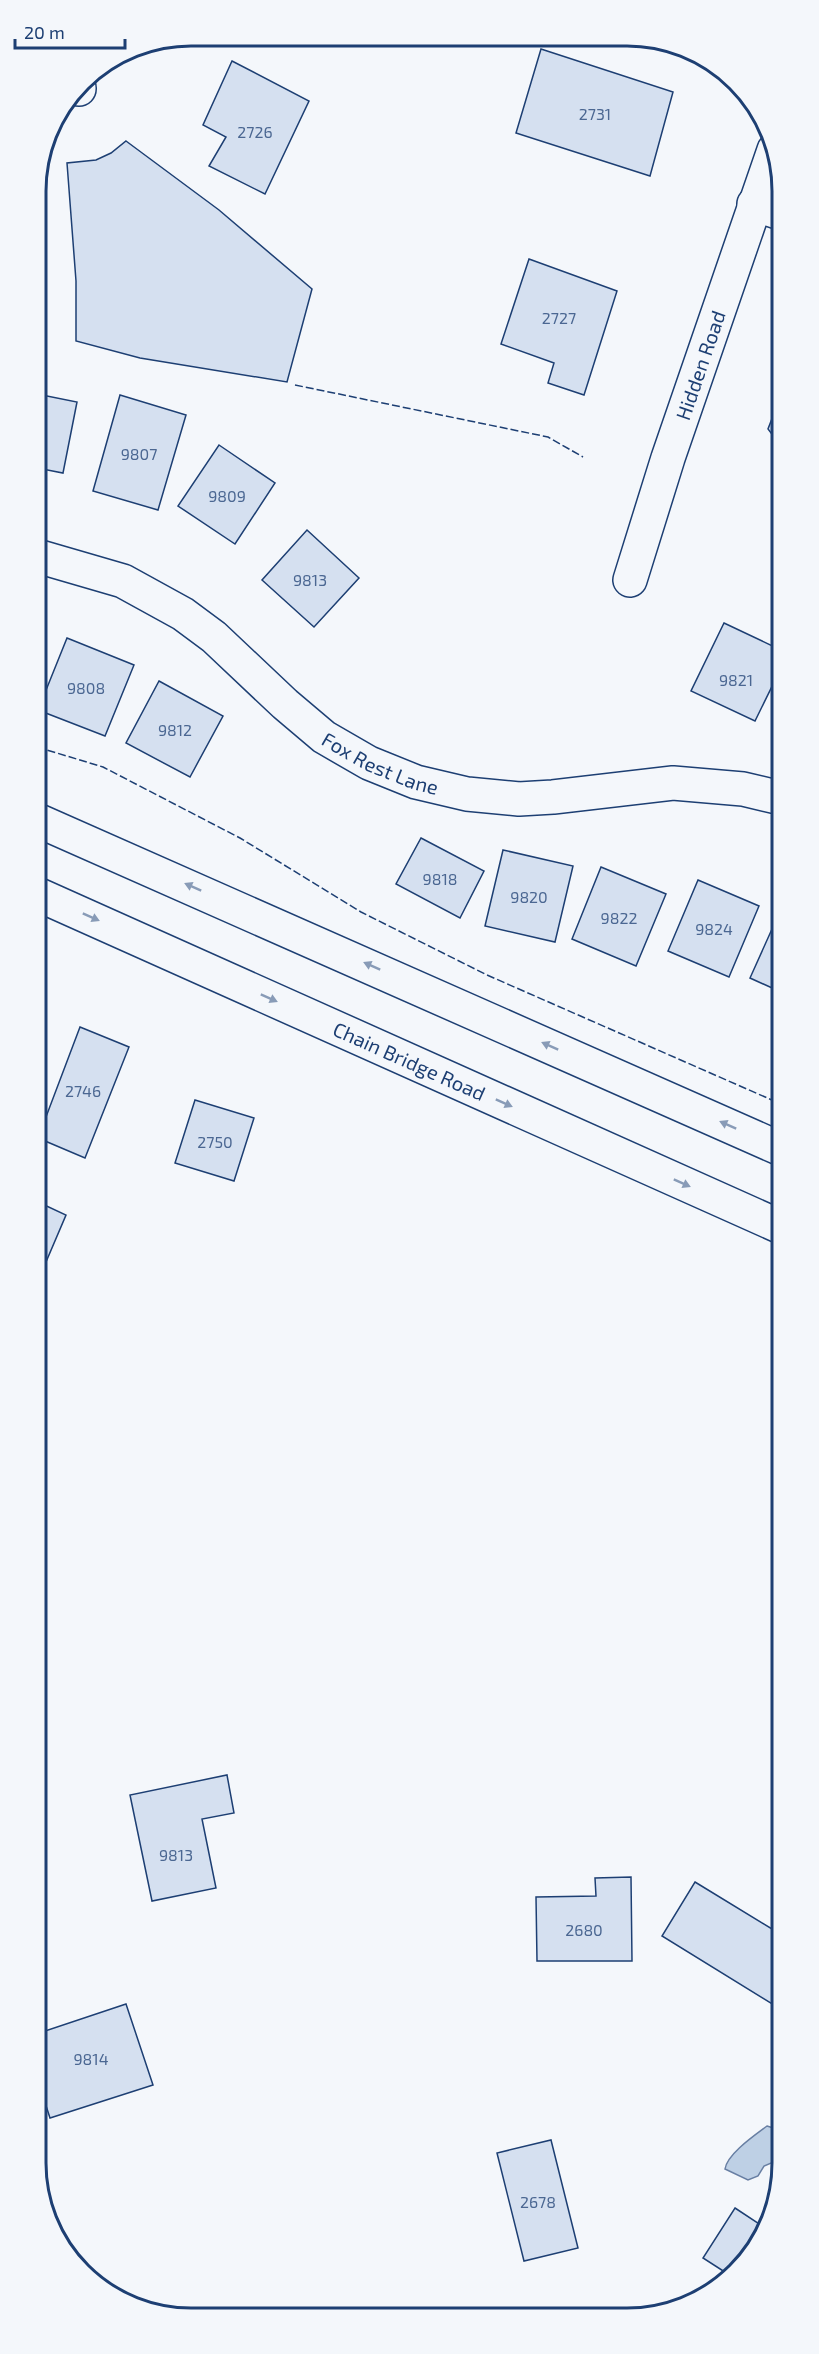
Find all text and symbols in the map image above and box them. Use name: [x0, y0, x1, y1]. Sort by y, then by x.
scale bar: [15, 12, 124, 50]
text: 20 m: [24, 21, 65, 43]
house number: 2731: [579, 104, 611, 123]
house number: 2726: [237, 122, 273, 141]
street label: Hidden Road: [670, 307, 730, 423]
house number: 2727: [542, 308, 576, 327]
house number: 9807: [121, 444, 157, 463]
house number: 9809: [208, 486, 246, 505]
house number: 9813: [293, 570, 327, 589]
house number: 9821: [719, 670, 753, 689]
house number: 9808: [67, 678, 105, 697]
house number: 9812: [158, 720, 192, 739]
street label: Fox Rest Lane: [318, 727, 441, 799]
house number: 9818: [423, 869, 457, 888]
one-way arrow: [184, 882, 202, 892]
house number: 9820: [510, 887, 548, 906]
house number: 9822: [601, 908, 637, 927]
one-way arrow: [83, 913, 100, 922]
house number: 9824: [695, 919, 733, 938]
one-way arrow: [363, 962, 380, 971]
one-way arrow: [260, 993, 278, 1003]
street label: Chain Bridge Road: [329, 1016, 489, 1105]
one-way arrow: [541, 1041, 558, 1050]
house number: 2746: [65, 1081, 101, 1100]
one-way arrow: [496, 1099, 513, 1108]
one-way arrow: [718, 1120, 736, 1130]
house number: 2750: [197, 1132, 233, 1151]
one-way arrow: [674, 1178, 691, 1187]
house number: 9813: [159, 1845, 193, 1864]
house number: 2680: [565, 1920, 603, 1939]
house number: 9814: [73, 2049, 109, 2068]
house number: 2678: [520, 2192, 556, 2211]

